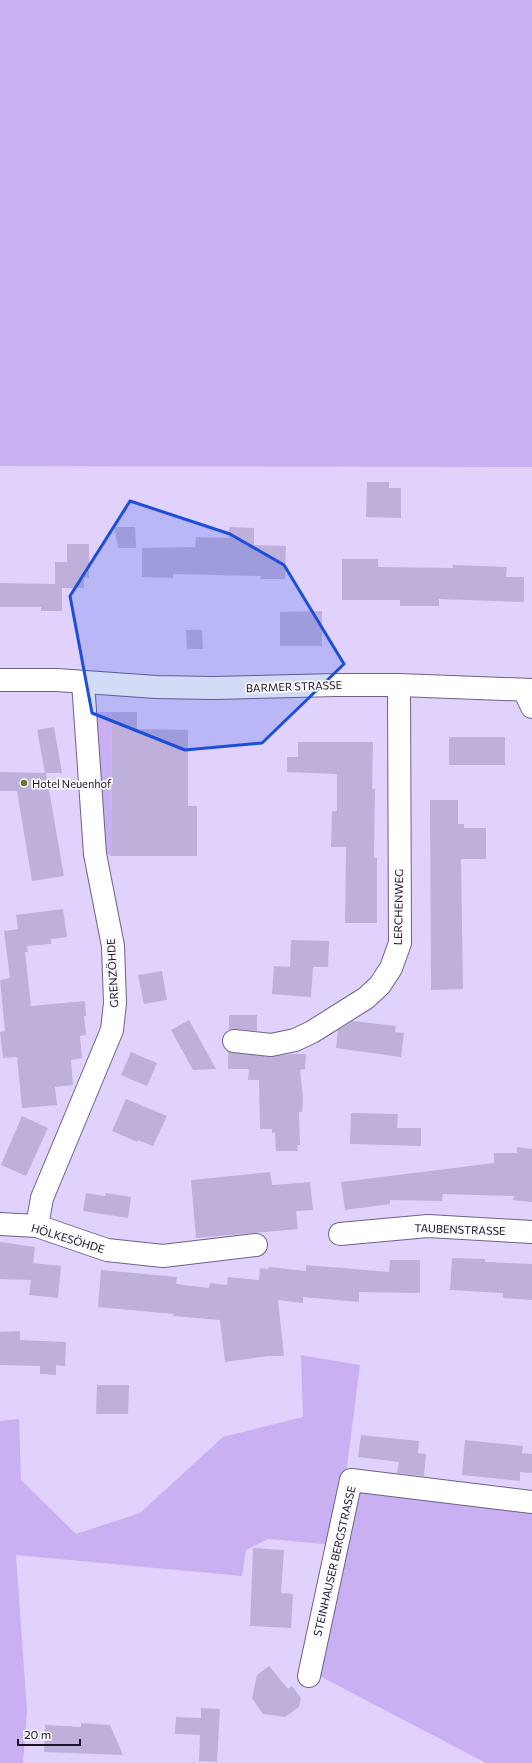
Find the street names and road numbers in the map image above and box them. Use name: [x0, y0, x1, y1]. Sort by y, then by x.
street label: BARMER STRASSE: [246, 678, 342, 694]
street label: LERCHENWEG: [391, 869, 405, 945]
street label: GRENZÖHDE: [103, 938, 120, 1008]
street label: HÖLKESÖHDE: [30, 1220, 106, 1255]
street label: TAUBENSTRASSE: [414, 1221, 506, 1237]
street label: STEINHAUSER BERGSTRASSE: [310, 1485, 358, 1637]

